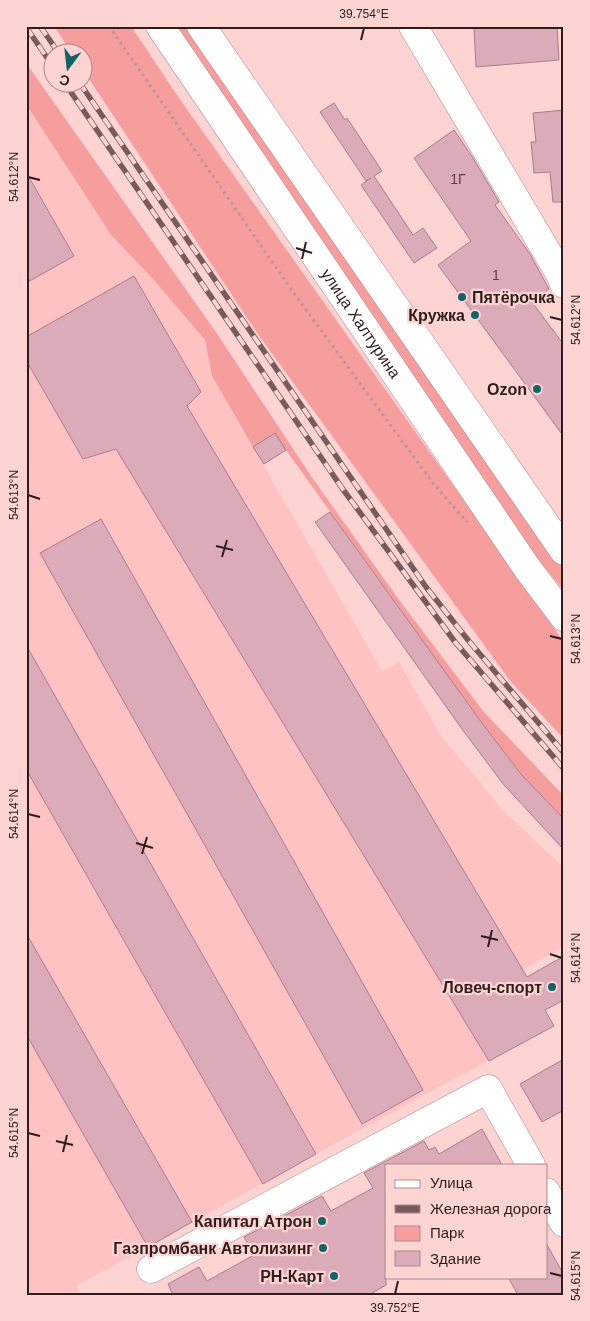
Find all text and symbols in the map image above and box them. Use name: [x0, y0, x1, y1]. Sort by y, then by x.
text: 39.754°E: [339, 7, 389, 21]
north arrow: [42, 42, 92, 92]
text: С: [58, 72, 72, 90]
text: 54.612°N: [7, 152, 21, 202]
house number: 1Г: [450, 171, 466, 187]
street label: улица Халтурина: [318, 265, 404, 381]
house number: 1: [492, 267, 500, 283]
place label: Пятёрочка: [472, 289, 555, 306]
marker: Пятёрочка: [456, 291, 468, 303]
text: 54.612°N: [569, 295, 583, 345]
place label: Кружка: [408, 307, 465, 324]
marker: Кружка: [469, 309, 481, 321]
place label: Ozon: [487, 381, 527, 398]
marker: Ozon: [531, 383, 543, 395]
text: 54.613°N: [7, 470, 21, 520]
text: 54.613°N: [569, 614, 583, 664]
text: 54.614°N: [7, 789, 21, 839]
text: 54.614°N: [569, 933, 583, 983]
place label: Ловеч-спорт: [443, 979, 542, 996]
marker: Ловеч-спорт: [546, 981, 558, 993]
text: 54.615°N: [7, 1108, 21, 1158]
legend: [385, 1164, 548, 1278]
text: Улица: [430, 1174, 473, 1191]
text: Железная дорога: [430, 1200, 552, 1217]
place label: Капитал Атрон: [194, 1213, 312, 1230]
marker: Капитал Атрон: [316, 1215, 328, 1227]
text: Парк: [430, 1224, 464, 1241]
place label: Газпромбанк Автолизинг: [113, 1240, 313, 1257]
marker: Газпромбанк Автолизинг: [317, 1242, 329, 1254]
text: Здание: [430, 1250, 481, 1267]
text: 54.615°N: [569, 1251, 583, 1301]
place label: РН-Карт: [260, 1268, 324, 1285]
marker: РН-Карт: [328, 1270, 340, 1282]
text: 39.752°E: [370, 1301, 420, 1315]

